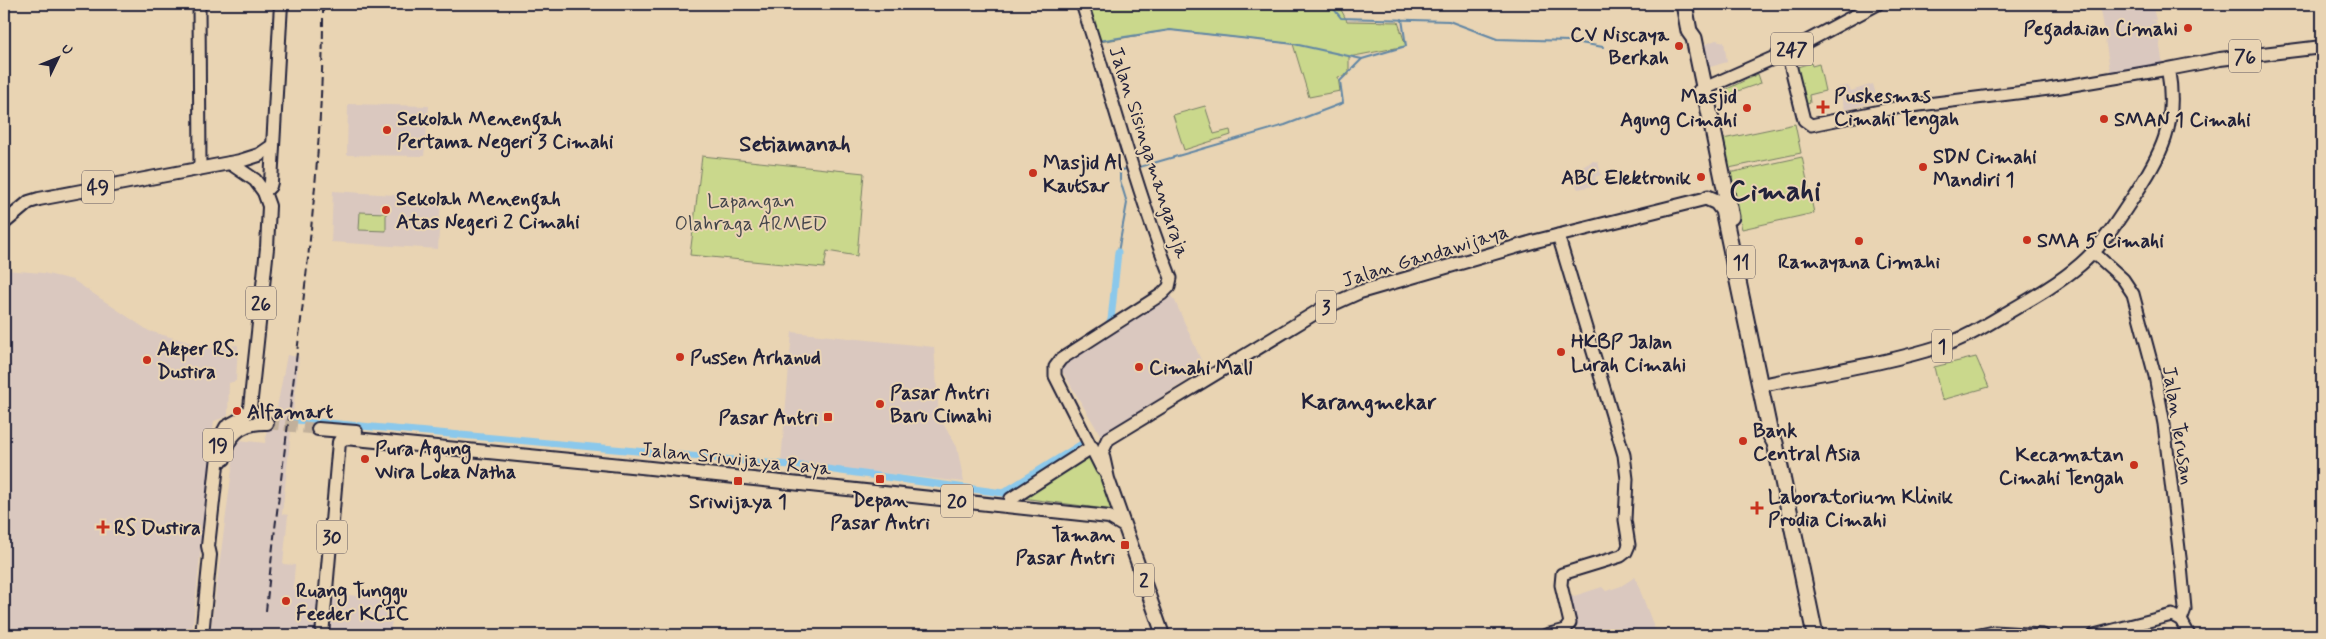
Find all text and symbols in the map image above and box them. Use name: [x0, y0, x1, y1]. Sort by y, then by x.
place label: Pegadaian Cimahi: [2024, 16, 2178, 45]
place label: CV Niscaya Berkah: [1570, 22, 1670, 72]
marker: Pegadaian Cimahi: [2182, 22, 2194, 34]
north arrow: [32, 32, 82, 82]
road number: 247: [1771, 33, 1813, 66]
text: U: [57, 40, 76, 59]
marker: CV Niscaya Berkah: [1673, 40, 1685, 52]
road number: 76: [2229, 40, 2261, 72]
street label: Jalan Sisingamangaraja: [1102, 43, 1196, 263]
place label: Puskesmas Cimahi Tengah: [1834, 83, 1959, 135]
place label: Masjid Agung Cimahi: [1620, 84, 1737, 136]
marker: Puskesmas Cimahi Tengah: [1816, 100, 1830, 114]
marker: Masjid Agung Cimahi: [1741, 102, 1753, 114]
place label: Sekolah Menengah Pertama Negeri 3 Cimahi: [397, 106, 614, 158]
place label: SMAN 1 Cimahi: [2114, 107, 2251, 134]
marker: SMAN 1 Cimahi: [2098, 113, 2110, 125]
marker: Sekolah Menengah Pertama Negeri 3 Cimahi: [381, 124, 393, 136]
district label: Setiamanah: [739, 131, 851, 159]
place label: SDN Cimahi Mandiri 1: [1933, 144, 2037, 194]
place label: Masjid Al Kautsar: [1043, 150, 1123, 200]
marker: SDN Cimahi Mandiri 1: [1917, 161, 1929, 173]
place label: ABC Elektronik: [1561, 165, 1692, 192]
marker: Masjid Al Kautsar: [1027, 167, 1039, 179]
road number: 49: [82, 170, 114, 203]
marker: ABC Elektronik: [1695, 171, 1707, 183]
district label: Cimahi: [1729, 172, 1821, 211]
place label: Sekolah Menengah Atas Negeri 2 Cimahi: [396, 186, 580, 236]
park label: Lapangan Olahraga ARMED: [675, 188, 827, 238]
marker: Sekolah Menengah Atas Negeri 2 Cimahi: [380, 204, 392, 216]
street label: Jalan Gandawijaya: [1339, 218, 1512, 295]
place label: SMA 5 Cimahi: [2037, 228, 2164, 255]
marker: SMA 5 Cimahi: [2021, 234, 2033, 246]
marker: Ramayana Cimahi: [1853, 235, 1865, 247]
road number: 11: [1727, 246, 1755, 278]
place label: Ramayana Cimahi: [1778, 249, 1941, 276]
road number: 26: [246, 286, 276, 320]
road number: 3: [1316, 290, 1336, 324]
place label: HKBP Jalan Lurah Cimahi: [1571, 329, 1686, 379]
road number: 1: [1932, 330, 1952, 362]
place label: Akper RS. Dustira: [157, 336, 239, 386]
place label: Pussen Arhanud: [690, 345, 821, 372]
marker: HKBP Jalan Lurah Cimahi: [1555, 346, 1567, 358]
marker: Pussen Arhanud: [674, 351, 686, 363]
marker: Akper RS. Dustira: [141, 354, 153, 366]
place label: Cimahi Mall: [1149, 355, 1252, 382]
marker: Cimahi Mall: [1133, 361, 1145, 373]
street label: Jalan Terusan: [2155, 364, 2200, 487]
place label: Pasar Antri Baru Cimahi: [890, 380, 992, 430]
district label: Karangmekar: [1301, 389, 1438, 418]
marker: Pasar Antri Baru Cimahi: [874, 398, 886, 410]
place label: Alfamart: [247, 399, 334, 426]
marker: Alfamart: [231, 405, 243, 417]
place label: Pasar Antri: [719, 405, 818, 432]
marker: Pasar Antri: [822, 411, 834, 423]
place label: Bank Central Asia: [1753, 418, 1861, 468]
road number: 19: [203, 428, 233, 462]
marker: Bank Central Asia: [1737, 435, 1749, 447]
place label: Pura Agung Wira Loka Natha: [374, 436, 516, 486]
street label: Jalan Sriwijaya Raya: [639, 436, 833, 483]
place label: Kecamatan Cimahi Tengah: [1999, 442, 2124, 494]
marker: Pura Agung Wira Loka Natha: [359, 453, 371, 465]
marker: Kecamatan Cimahi Tengah: [2128, 459, 2140, 471]
marker: Depan Pasar Antri: [874, 473, 886, 485]
marker: Sriwijaya 1: [732, 475, 744, 487]
road number: 20: [941, 484, 973, 518]
place label: Laboratorium Klinik Prodia Cimahi: [1768, 484, 1954, 534]
place label: Depan Pasar Antri: [830, 487, 930, 537]
place label: Sriwijaya 1: [689, 489, 787, 516]
marker: Laboratorium Klinik Prodia Cimahi: [1750, 501, 1764, 515]
place label: RS Dustira: [114, 515, 201, 542]
marker: RS Dustira: [96, 520, 110, 534]
road number: 30: [317, 520, 347, 554]
place label: Taman Pasar Antri: [1016, 522, 1115, 572]
marker: Taman Pasar Antri: [1119, 539, 1131, 551]
road number: 2: [1134, 564, 1154, 596]
place label: Ruang Tunggu Feeder KCIC: [296, 578, 409, 628]
marker: Ruang Tunggu Feeder KCIC: [280, 595, 292, 607]

